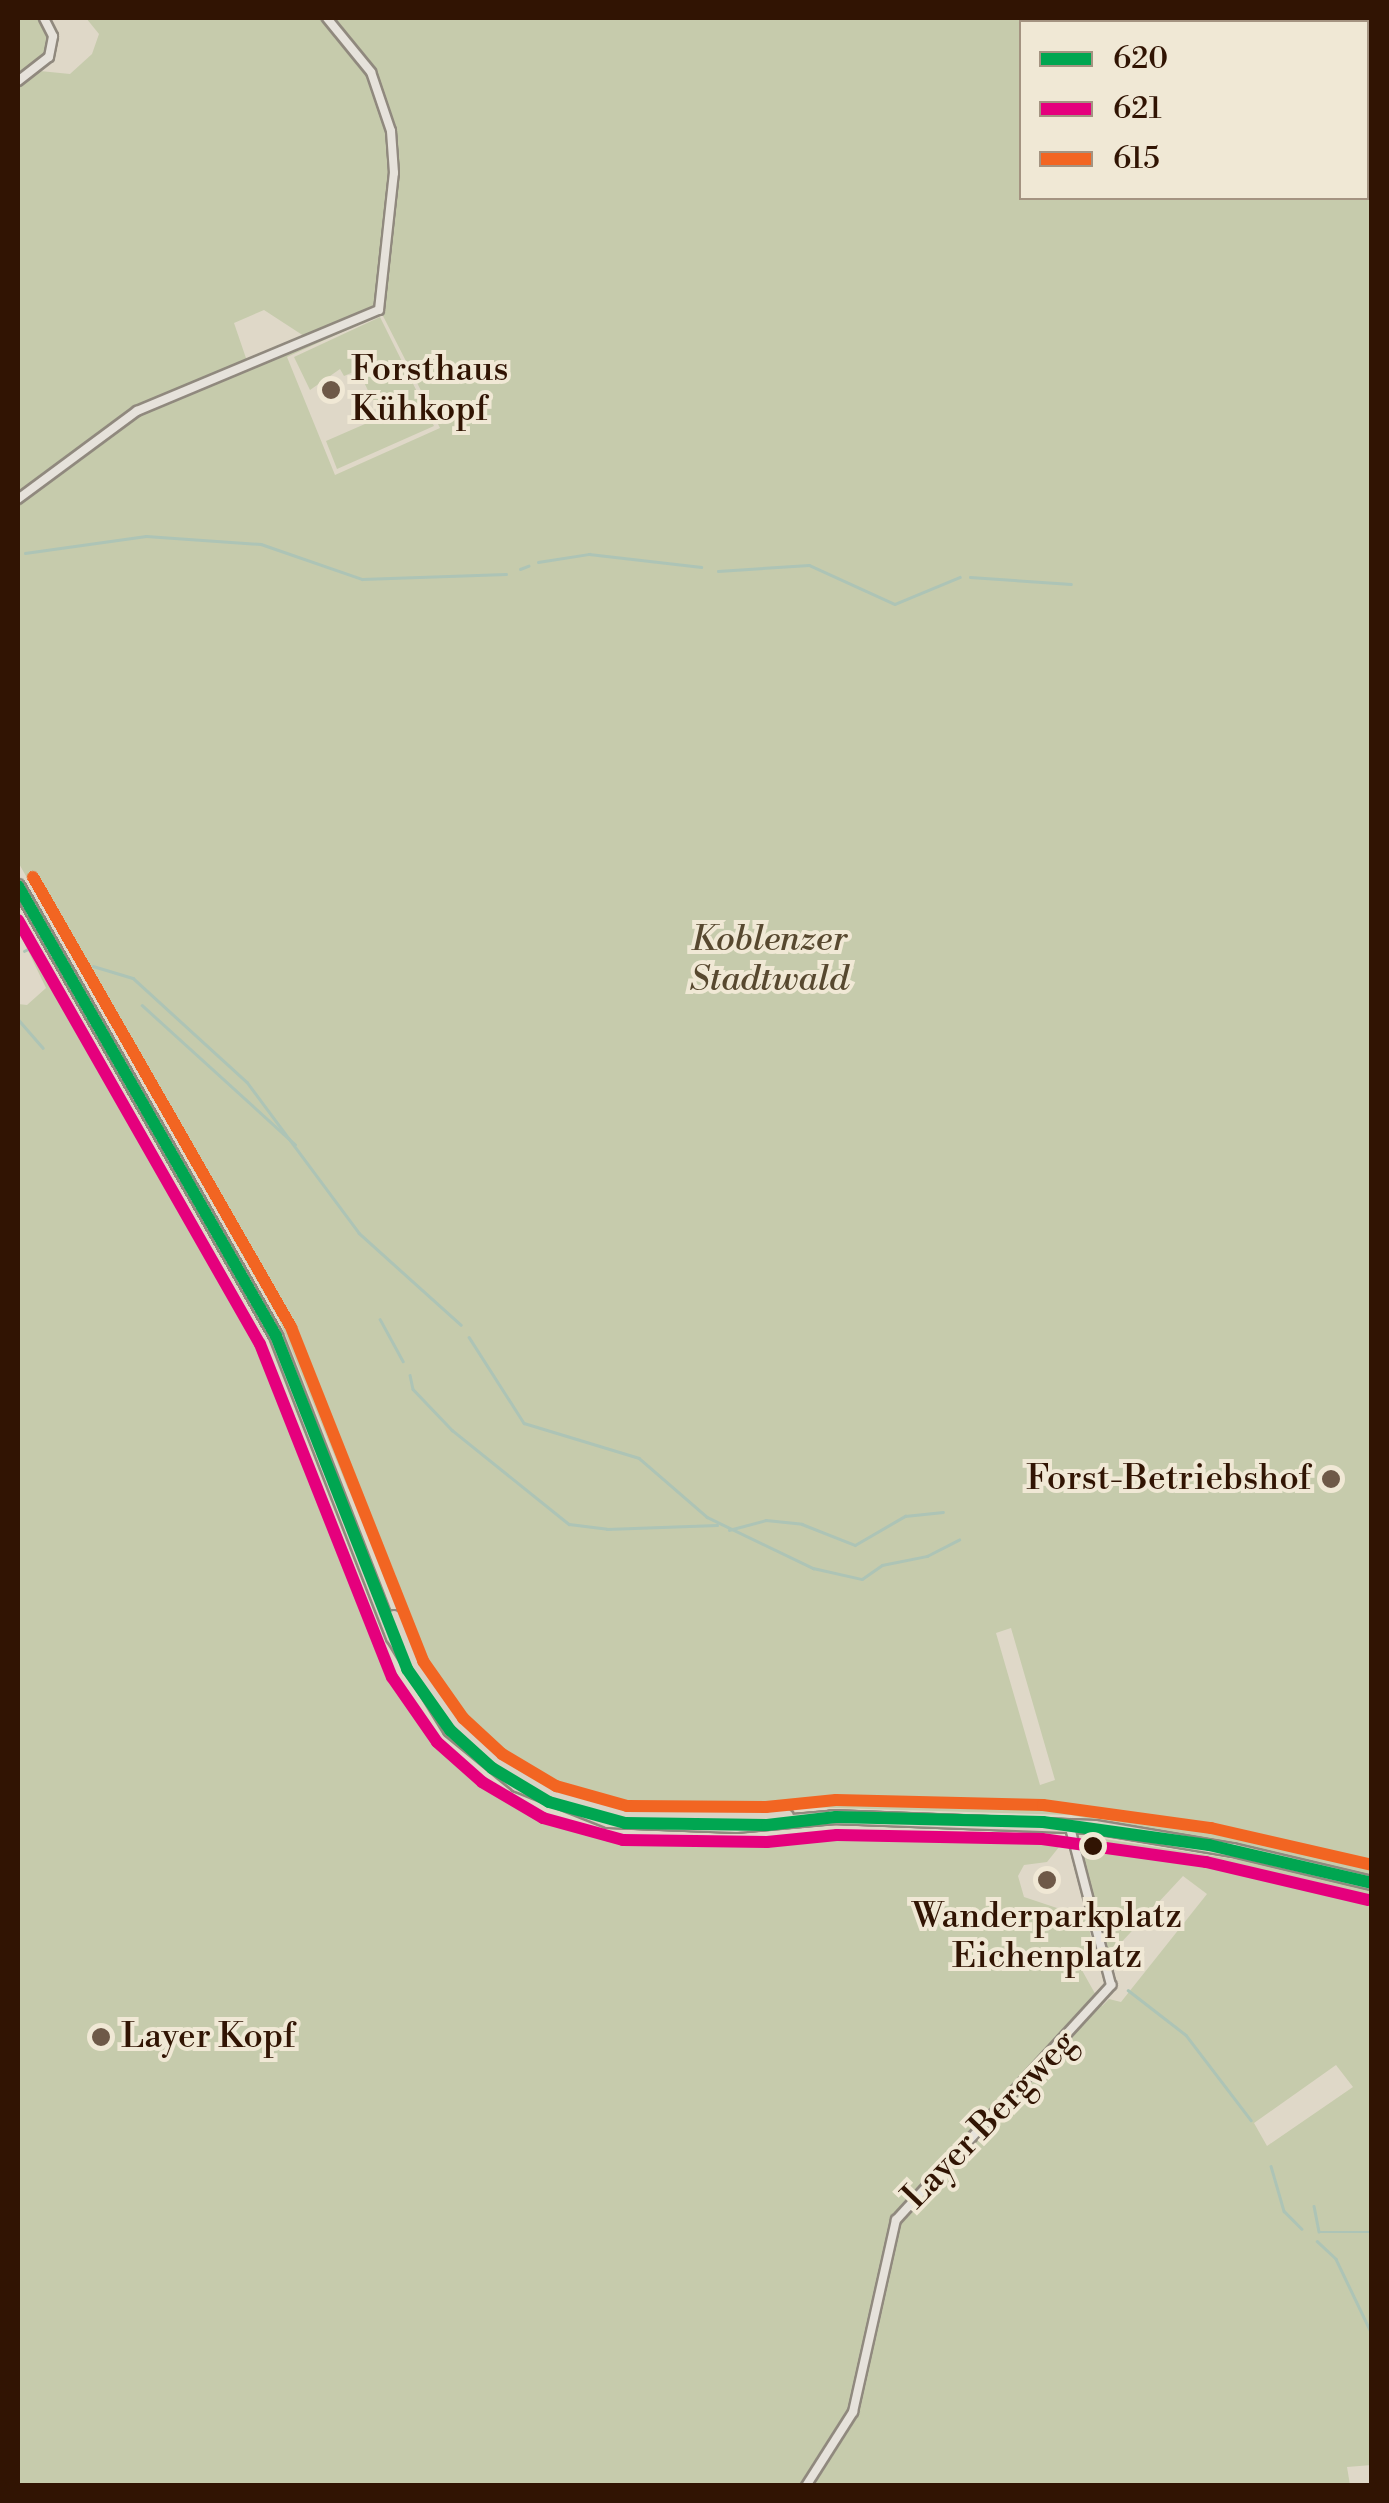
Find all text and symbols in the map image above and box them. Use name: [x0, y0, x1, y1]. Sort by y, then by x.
legend: [1019, 20, 1369, 200]
text: 620: [1113, 40, 1168, 78]
text: 621: [1113, 90, 1162, 128]
text: 615: [1113, 140, 1160, 178]
place label: Forsthaus Kühkopf: [351, 349, 509, 431]
marker: Forsthaus Kühkopf: [320, 379, 342, 401]
park label: Koblenzer Stadtwald: [689, 919, 849, 1001]
place label: Forst-Betriebshof: [1026, 1458, 1311, 1500]
marker: Forst-Betriebshof: [1320, 1468, 1342, 1490]
unlabelled marker: [1083, 1836, 1103, 1856]
marker: Wanderparkplatz Eichenplatz: [1036, 1869, 1058, 1891]
place label: Wanderparkplatz Eichenplatz: [912, 1896, 1182, 1978]
place label: Layer Kopf: [121, 2016, 295, 2058]
street label: Layer Bergweg: [894, 2022, 1086, 2218]
marker: Layer Kopf: [90, 2026, 112, 2048]

